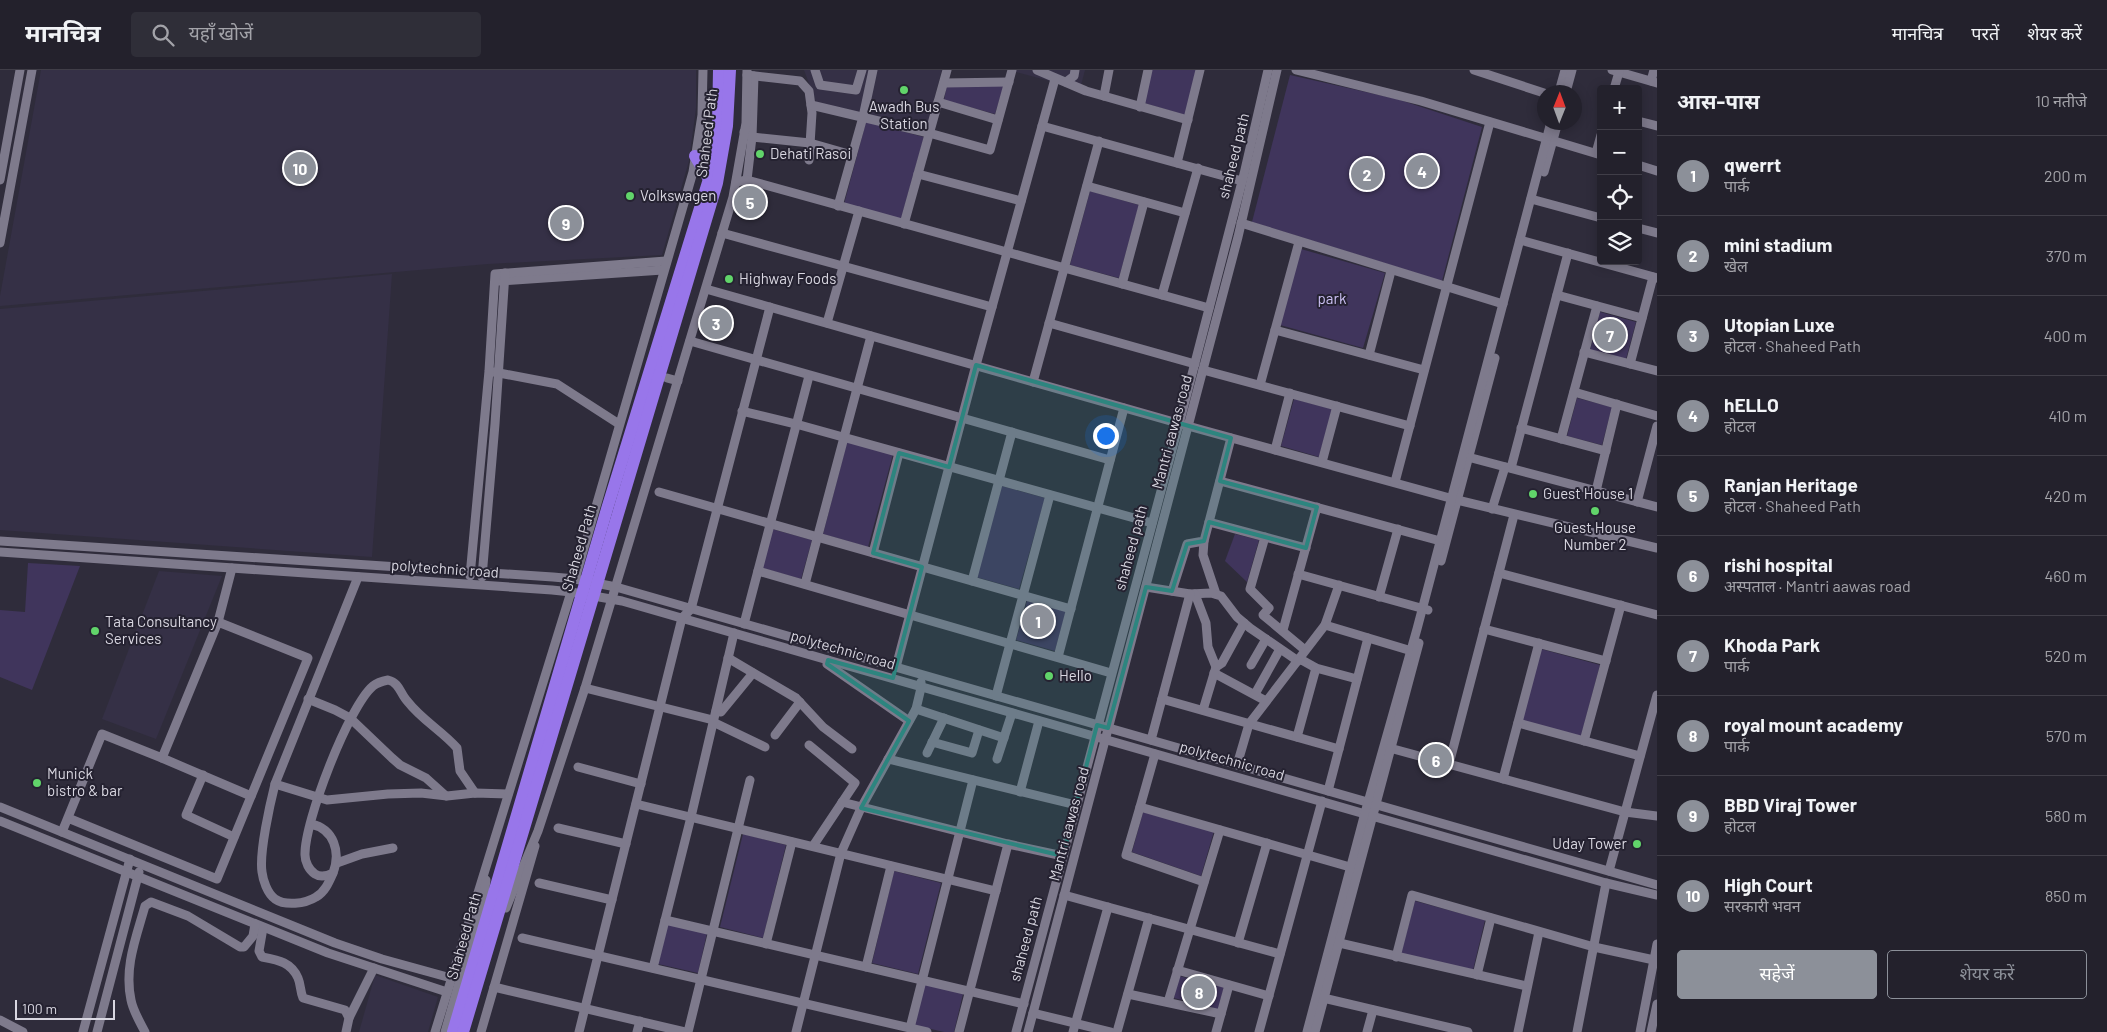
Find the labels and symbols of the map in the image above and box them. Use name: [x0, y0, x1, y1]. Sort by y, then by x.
marker: Awadh Bus Station: [898, 84, 910, 96]
north arrow: [1537, 85, 1582, 130]
street label: Shaheed Path: [692, 87, 720, 178]
place label: Awadh Bus Station: [869, 97, 939, 132]
street label: shaheed path: [1214, 111, 1252, 200]
place label: Dehati Rasoi: [770, 144, 851, 162]
marker: Dehati Rasoi: [754, 148, 766, 160]
pin: 10: [284, 149, 316, 187]
pin: 4: [1406, 152, 1438, 190]
pin: 2: [1351, 155, 1383, 193]
pin: 5: [734, 183, 766, 221]
place label: Volkswagen: [640, 186, 716, 204]
marker: Volkswagen: [624, 190, 636, 202]
pin: 9: [550, 204, 582, 242]
place label: Highway Foods: [739, 269, 836, 287]
marker: Highway Foods: [723, 273, 735, 285]
park label: park: [1318, 289, 1347, 307]
pin: 3: [700, 304, 732, 342]
pin: 7: [1594, 316, 1626, 354]
street label: Mantri aawas road: [1147, 373, 1195, 491]
your location: [1093, 423, 1119, 449]
place label: Guest House 1: [1543, 484, 1633, 502]
marker: Guest House 1: [1527, 488, 1539, 500]
street label: Shaheed Path: [557, 502, 599, 593]
street label: shaheed path: [1110, 503, 1150, 592]
marker: Guest House Number 2: [1589, 505, 1601, 517]
place label: Guest House Number 2: [1554, 518, 1636, 553]
street label: polytechnic road: [391, 555, 500, 581]
pin: 1: [1022, 602, 1054, 640]
place label: Tata Consultancy Services: [105, 612, 217, 647]
marker: Tata Consultancy Services: [89, 625, 101, 637]
street label: polytechnic road: [789, 626, 898, 673]
place label: Hello: [1059, 666, 1092, 684]
marker: Hello: [1043, 670, 1055, 682]
street label: polytechnic road: [1178, 737, 1287, 784]
pin: 6: [1420, 741, 1452, 779]
place label: Munick bistro & bar: [47, 764, 123, 799]
street label: Mantri aawas road: [1044, 765, 1092, 883]
marker: Munick bistro & bar: [31, 777, 43, 789]
place label: Uday Tower: [1552, 834, 1628, 852]
marker: Uday Tower: [1631, 838, 1643, 850]
street label: Shaheed Path: [442, 890, 484, 981]
street label: shaheed path: [1005, 894, 1045, 983]
pin: 8: [1183, 973, 1215, 1011]
scale bar: [15, 997, 115, 1020]

